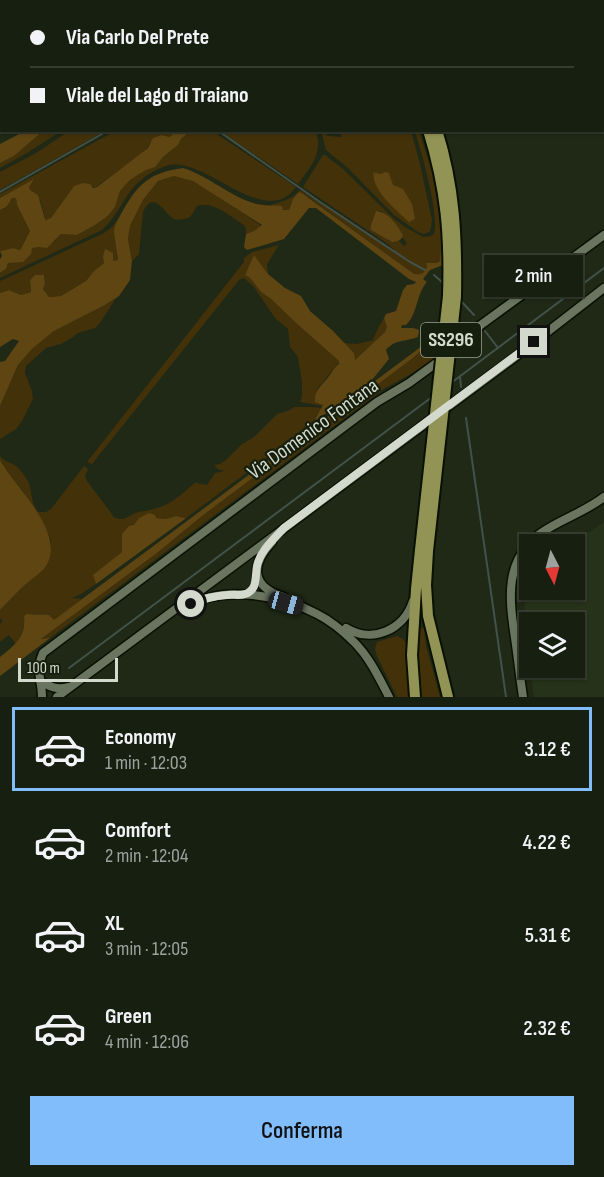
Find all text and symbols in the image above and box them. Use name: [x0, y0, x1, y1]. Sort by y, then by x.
text: Via Carlo Del Prete: [66, 24, 209, 51]
text: Viale del Lago di Traiano: [66, 82, 249, 109]
callout: 2 min: [484, 255, 584, 297]
text: 2 min: [515, 264, 552, 288]
road number: SS296: [421, 323, 481, 357]
route end: [520, 328, 547, 355]
street label: Via Domenico Fontana: [243, 373, 383, 485]
north arrow: [519, 534, 585, 600]
map controls: [519, 534, 585, 678]
car: [266, 589, 306, 617]
route start: [177, 590, 204, 617]
button: layers: [519, 612, 585, 678]
scale bar: [18, 655, 118, 682]
text: 100 m: [27, 659, 60, 678]
icon: car: [33, 722, 87, 776]
text: Economy: [105, 724, 176, 751]
text: 3.12 €: [524, 736, 571, 763]
text: 1 min · 12:03: [105, 751, 187, 775]
icon: car: [33, 815, 87, 869]
text: Comfort: [105, 817, 171, 844]
text: 4.22 €: [523, 829, 571, 856]
text: 2 min · 12:04: [105, 844, 188, 868]
icon: car: [33, 908, 87, 962]
text: XL: [105, 910, 124, 937]
text: 5.31 €: [525, 922, 571, 949]
text: 3 min · 12:05: [105, 937, 188, 961]
icon: car: [33, 1001, 87, 1055]
text: Green: [105, 1003, 152, 1030]
text: 2.32 €: [523, 1015, 571, 1042]
text: 4 min · 12:06: [105, 1030, 189, 1054]
button: Conferma: [30, 1096, 574, 1165]

